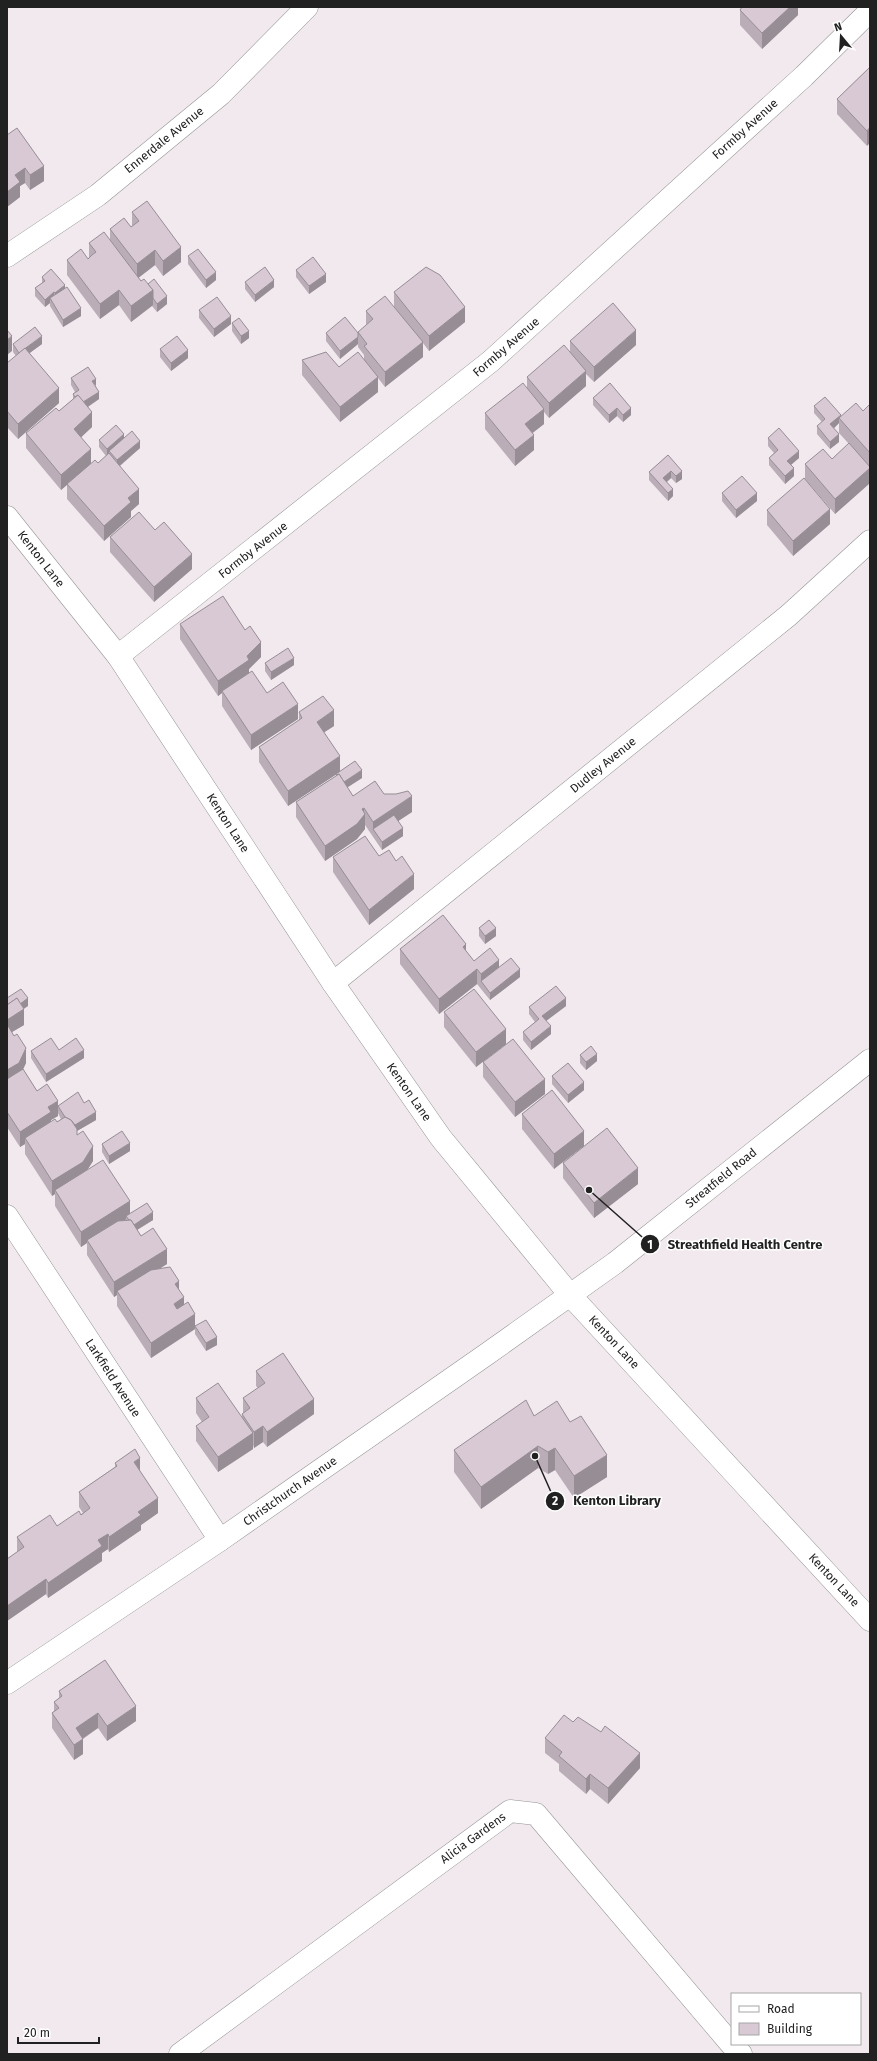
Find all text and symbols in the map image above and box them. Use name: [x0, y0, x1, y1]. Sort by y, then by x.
north arrow: [821, 16, 861, 56]
text: N: [833, 20, 844, 34]
street label: Formby Avenue: [709, 96, 781, 162]
street label: Ennerdale Avenue: [122, 104, 206, 176]
street label: Formby Avenue: [470, 314, 542, 380]
street label: Formby Avenue: [216, 519, 290, 581]
street label: Kenton Lane: [15, 528, 67, 590]
street label: Dudley Avenue: [567, 734, 639, 796]
street label: Kenton Lane: [204, 791, 252, 855]
street label: Kenton Lane: [384, 1060, 434, 1124]
street label: Streatfield Road: [683, 1145, 759, 1211]
callout: Streathfield Health Centre: [640, 1232, 830, 1257]
text: Streathfield Health Centre: [668, 1237, 822, 1252]
text: 1: [647, 1238, 653, 1252]
street label: Kenton Lane: [586, 1312, 642, 1372]
street label: Larkfield Avenue: [83, 1336, 143, 1420]
street label: Christchurch Avenue: [240, 1453, 340, 1529]
callout: Kenton Library: [545, 1488, 669, 1513]
text: Kenton Library: [573, 1493, 661, 1508]
text: 2: [552, 1494, 558, 1508]
street label: Kenton Lane: [806, 1550, 862, 1610]
street label: Alicia Gardens: [438, 1809, 509, 1866]
legend: [731, 1993, 861, 2045]
text: Road: [767, 2002, 795, 2016]
scale bar: [18, 2019, 99, 2045]
text: Building: [767, 2022, 813, 2036]
text: 20 m: [24, 2026, 50, 2040]

